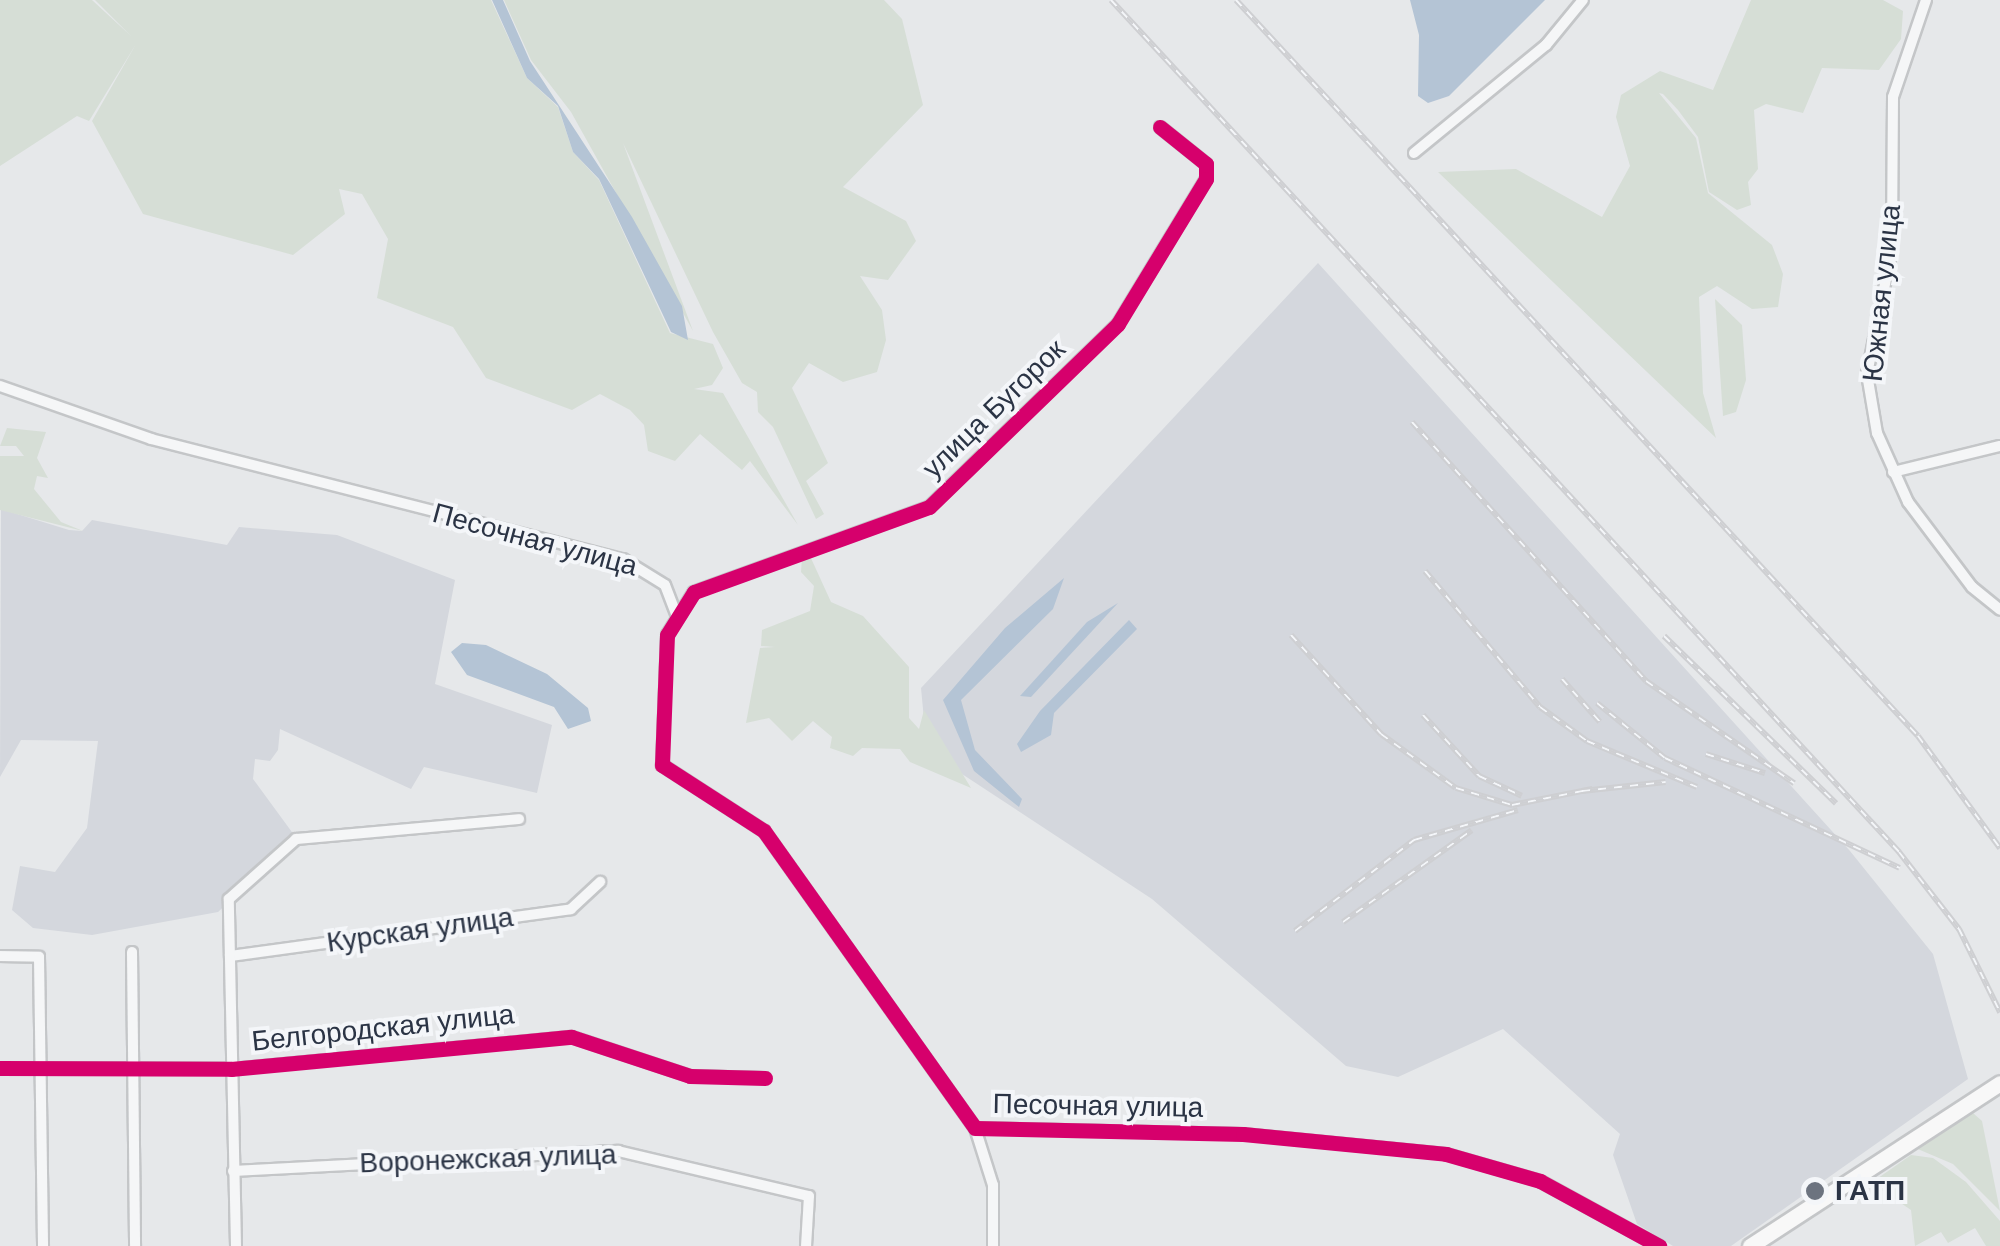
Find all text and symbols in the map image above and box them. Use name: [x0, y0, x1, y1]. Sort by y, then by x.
street label: Южная улица: [1856, 203, 1908, 383]
street label: улица Бугорок: [916, 333, 1072, 485]
street label: Песочная улица: [429, 497, 641, 583]
street label: Курская улица: [325, 900, 515, 960]
street label: Белгородская улица: [250, 998, 516, 1058]
street label: Песочная улица: [992, 1087, 1204, 1125]
street label: Воронежская улица: [359, 1138, 617, 1180]
place label: ГАТП: [1835, 1174, 1905, 1208]
marker: ГАТП: [1804, 1180, 1826, 1202]

